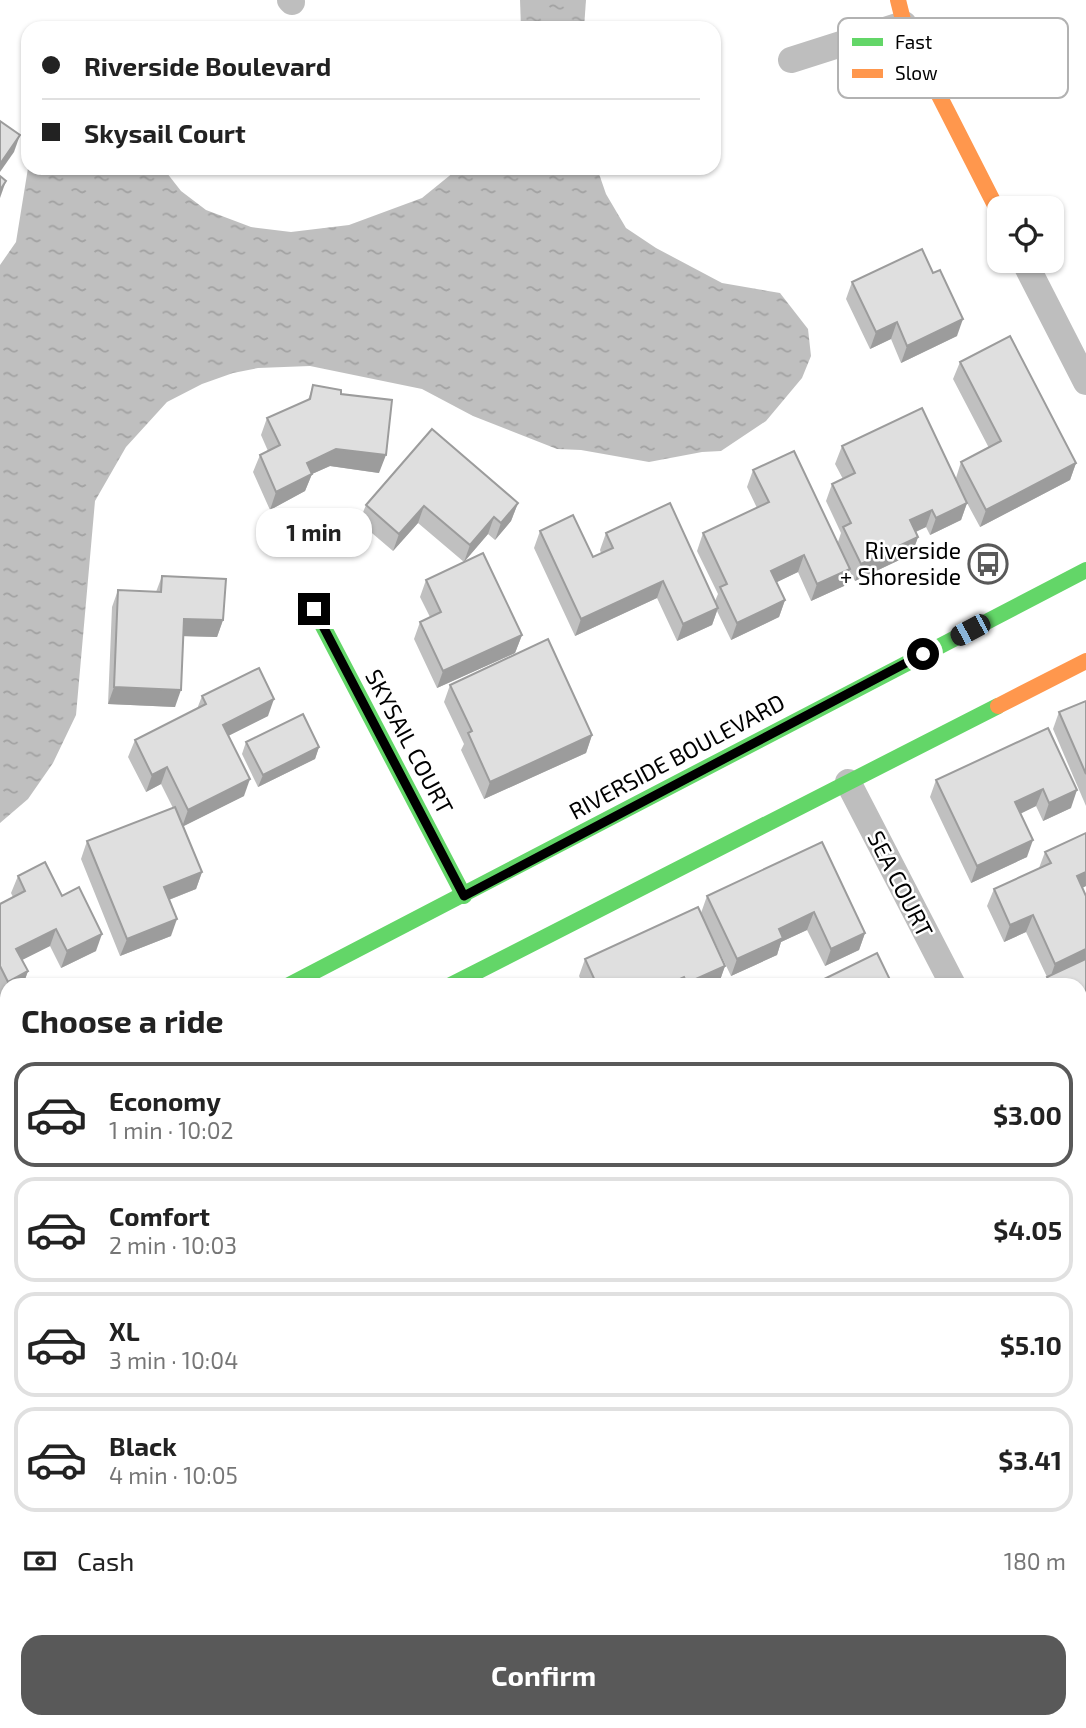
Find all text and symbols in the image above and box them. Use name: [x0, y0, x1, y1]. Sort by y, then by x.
legend: [838, 18, 1068, 98]
text: Fast: [895, 30, 932, 53]
text: Riverside Boulevard: [84, 50, 331, 81]
text: Slow: [895, 61, 938, 84]
text: Skysail Court: [84, 117, 246, 148]
map controls: [987, 196, 1064, 273]
button: locate: [987, 196, 1064, 273]
callout: 1 min: [256, 508, 372, 556]
text: 1 min: [286, 518, 342, 546]
place label: Riverside + Shoreside: [840, 536, 961, 590]
bus stop icon: Riverside + Shoreside: [967, 543, 1009, 585]
route end: [298, 593, 330, 625]
car: [947, 611, 994, 649]
route start: [907, 638, 939, 670]
street label: SKYSAIL COURT: [360, 664, 460, 819]
street label: RIVERSIDE BOULEVARD: [564, 687, 789, 825]
street label: SEA COURT: [862, 826, 940, 941]
text: Choose a ride: [21, 1001, 224, 1039]
icon: car: [25, 1083, 88, 1146]
text: Economy: [109, 1085, 221, 1116]
text: $3.00: [993, 1099, 1062, 1130]
text: 1 min · 10:02: [109, 1116, 233, 1144]
icon: car: [25, 1198, 88, 1261]
text: Comfort: [109, 1200, 210, 1231]
text: $4.05: [993, 1214, 1062, 1245]
text: 2 min · 10:03: [109, 1231, 237, 1259]
icon: car: [25, 1313, 88, 1376]
text: XL: [109, 1315, 140, 1346]
text: $5.10: [1000, 1329, 1062, 1360]
text: 3 min · 10:04: [109, 1346, 238, 1374]
icon: car: [25, 1428, 88, 1491]
text: Black: [109, 1430, 177, 1461]
text: $3.41: [998, 1444, 1062, 1475]
text: 4 min · 10:05: [109, 1461, 238, 1489]
icon: cash: [21, 1542, 59, 1580]
text: Cash: [77, 1545, 134, 1576]
text: 180 m: [1004, 1547, 1066, 1575]
button: Confirm: [21, 1635, 1066, 1715]

